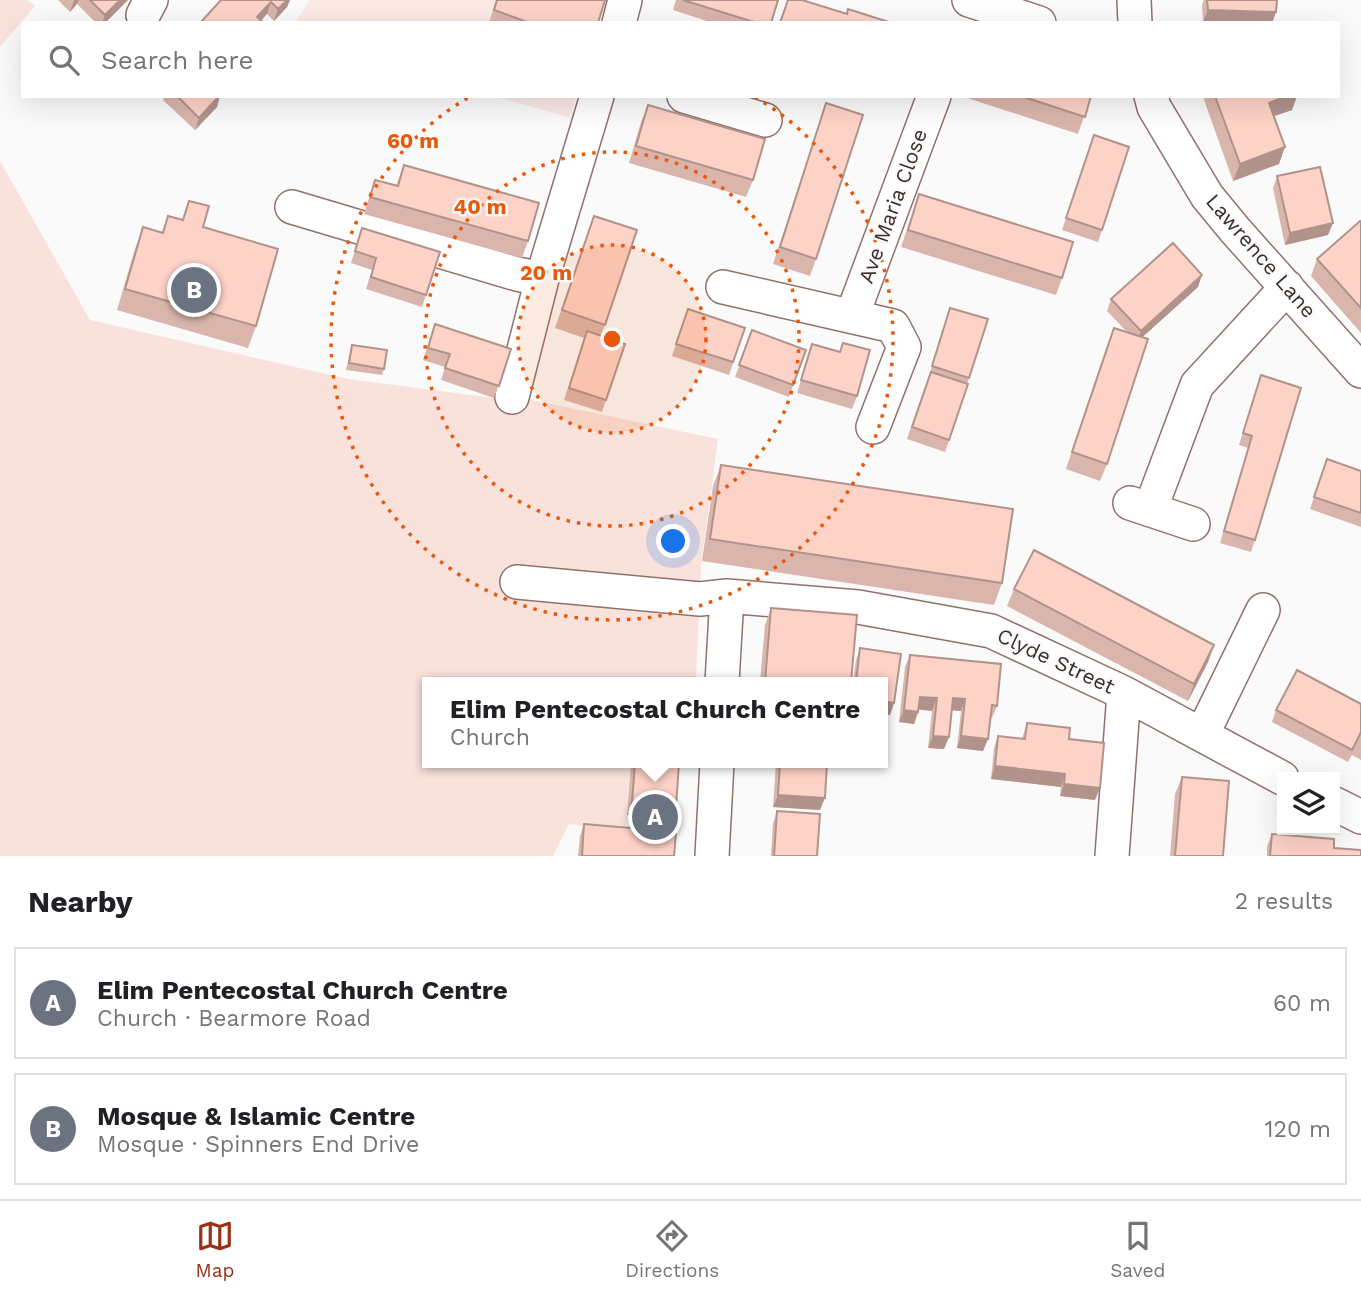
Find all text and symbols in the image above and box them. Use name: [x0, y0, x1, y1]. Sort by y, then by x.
search box: [21, 21, 1340, 98]
icon: search: [45, 41, 83, 79]
text: Search here: [101, 45, 253, 75]
street label: Ave Maria Close: [853, 125, 932, 286]
text: 60 m: [387, 128, 439, 153]
street label: Lawrence Lane: [1201, 189, 1322, 323]
text: 40 m: [454, 194, 506, 219]
text: 20 m: [520, 260, 572, 285]
pin: B: [171, 264, 217, 316]
centre of rings: [600, 327, 624, 351]
your location: [656, 524, 690, 558]
street label: Clyde Street: [993, 622, 1119, 699]
popup: [422, 677, 888, 768]
text: Elim Pentecostal Church Centre: [450, 694, 860, 724]
text: Church: [450, 724, 530, 751]
map controls: [1277, 772, 1340, 835]
button: layers: [1277, 772, 1340, 835]
pin: A: [632, 791, 678, 843]
text: Nearby: [28, 884, 133, 919]
text: 2 results: [1235, 888, 1333, 915]
text: Elim Pentecostal Church Centre: [97, 975, 508, 1005]
text: A: [45, 990, 61, 1017]
text: 60 m: [1273, 990, 1331, 1017]
text: Church · Bearmore Road: [97, 1005, 371, 1032]
text: Mosque & Islamic Centre: [97, 1101, 415, 1131]
text: B: [45, 1116, 61, 1143]
text: 120 m: [1265, 1116, 1331, 1143]
text: Mosque · Spinners End Drive: [97, 1131, 419, 1158]
tab: Map: [196, 1217, 234, 1282]
tab: Directions: [625, 1217, 719, 1282]
tab: Saved: [1110, 1217, 1165, 1282]

